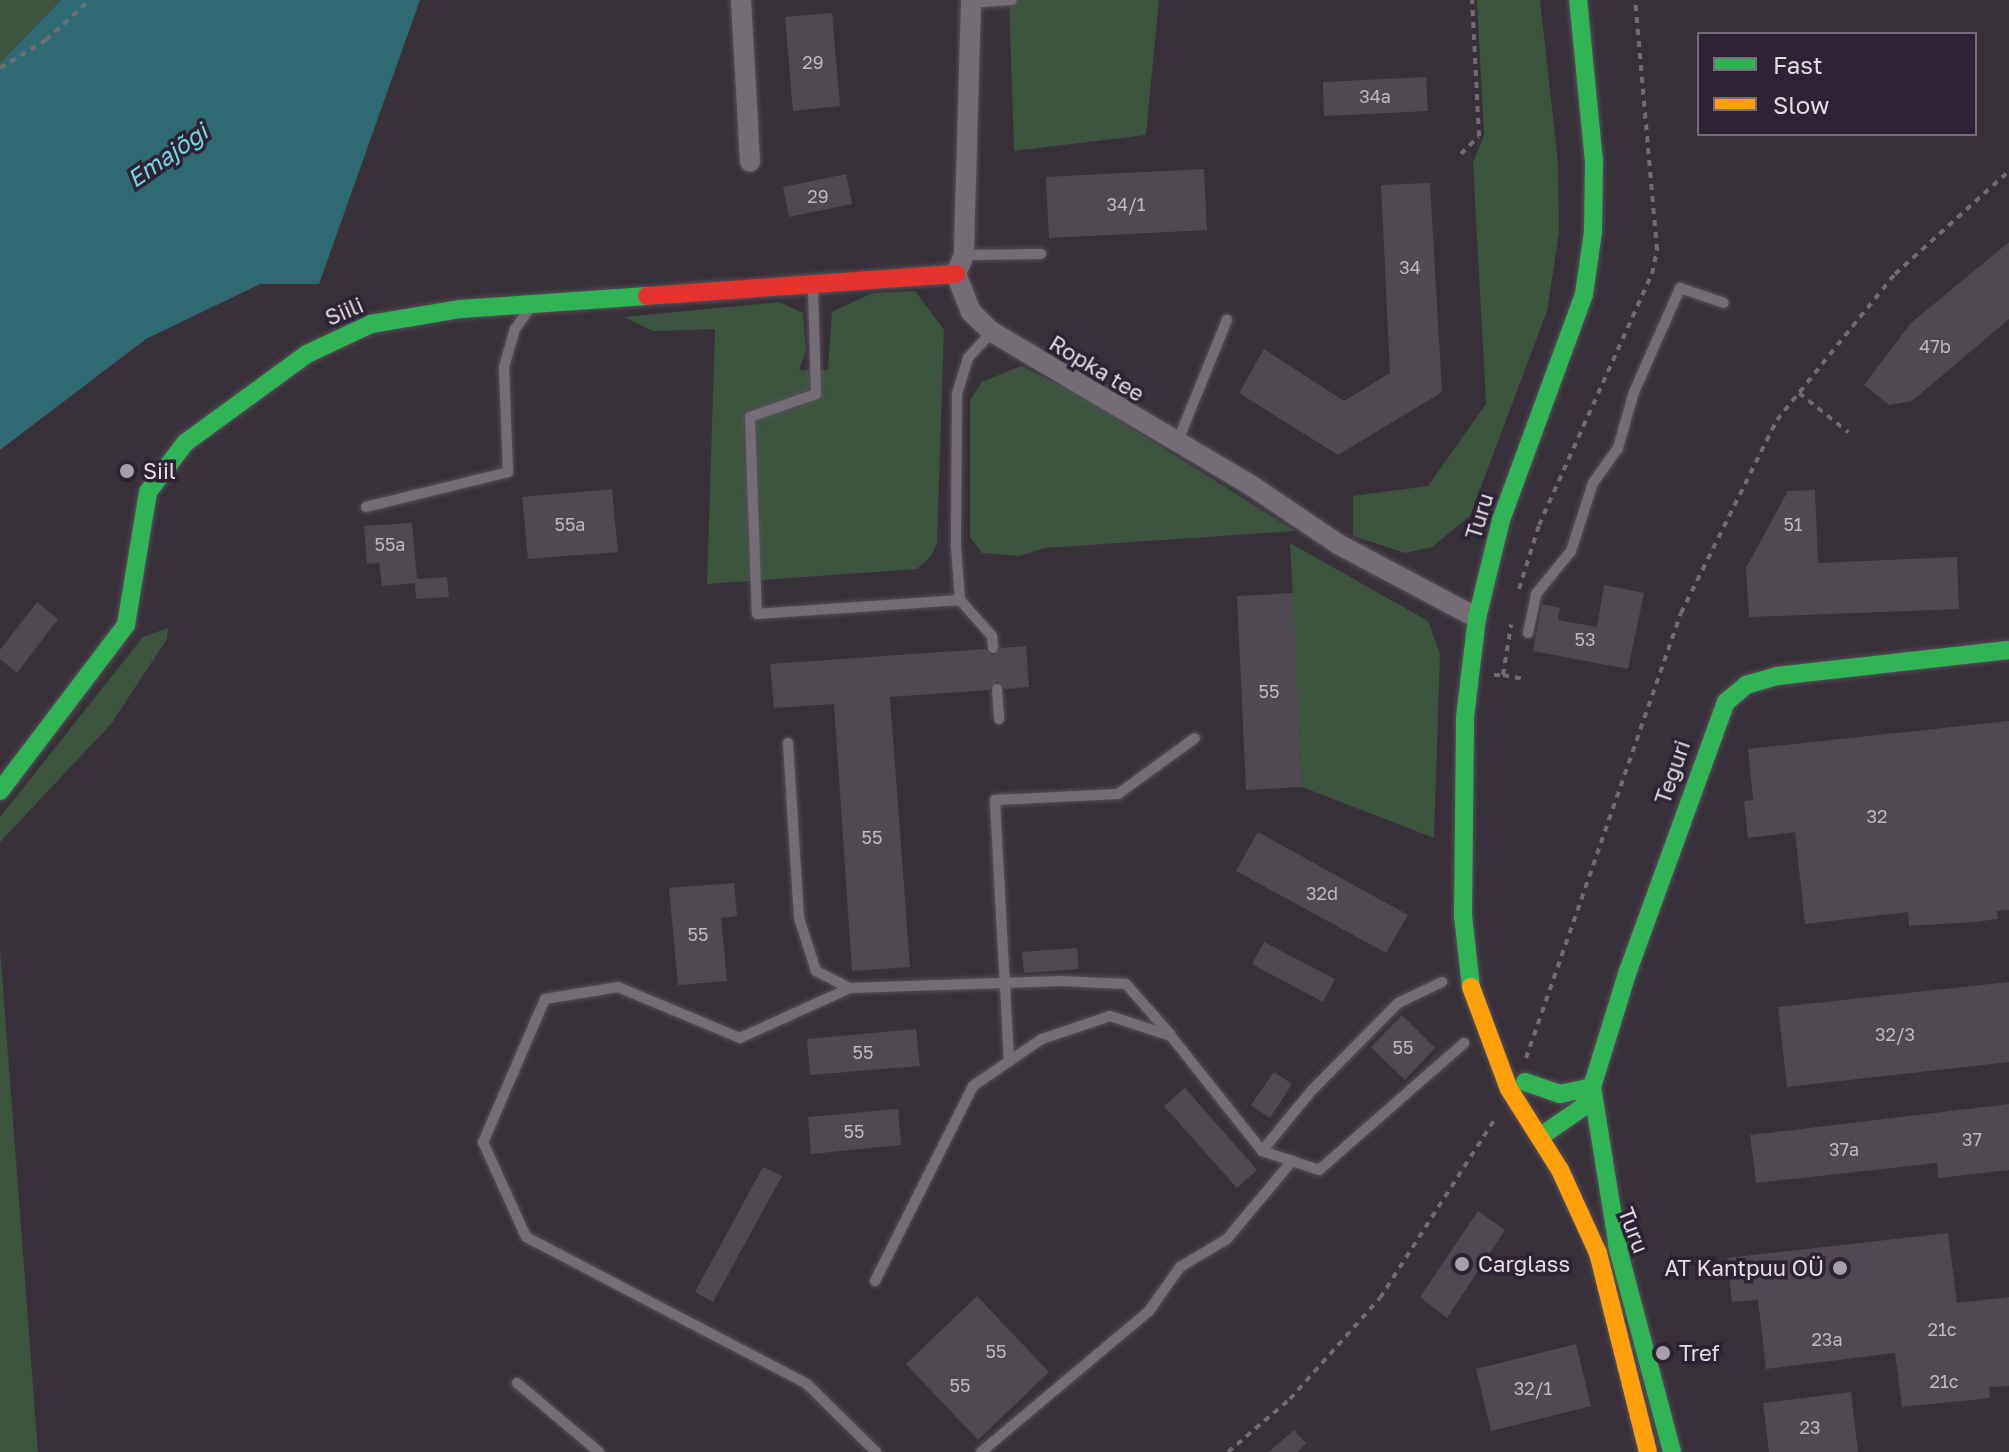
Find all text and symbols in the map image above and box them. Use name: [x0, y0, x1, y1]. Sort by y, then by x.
legend: [1697, 32, 1977, 136]
text: Fast: [1773, 50, 1823, 79]
house number: 29: [802, 51, 824, 73]
house number: 34a: [1359, 85, 1391, 107]
text: Slow: [1773, 90, 1829, 119]
water label: Emajõgi: [121, 117, 213, 193]
house number: 29: [807, 185, 829, 207]
house number: 34/1: [1107, 193, 1145, 215]
house number: 34: [1399, 256, 1421, 278]
street label: Siili: [321, 291, 367, 331]
street label: Ropka tee: [1045, 329, 1149, 407]
house number: 47b: [1919, 335, 1951, 357]
place label: Siil: [143, 458, 176, 484]
marker: Siil: [118, 462, 136, 480]
street label: Turu: [1460, 490, 1498, 542]
house number: 55a: [554, 513, 586, 535]
house number: 51: [1783, 513, 1803, 535]
house number: 55a: [374, 533, 406, 555]
house number: 53: [1575, 628, 1595, 650]
house number: 55: [1259, 680, 1279, 702]
street label: Teguri: [1649, 737, 1695, 807]
house number: 32: [1867, 805, 1887, 827]
house number: 55: [862, 826, 882, 848]
house number: 32d: [1306, 882, 1338, 904]
house number: 55: [688, 923, 708, 945]
house number: 32/3: [1875, 1023, 1915, 1045]
house number: 55: [1393, 1036, 1413, 1058]
house number: 55: [853, 1041, 873, 1063]
house number: 55: [844, 1120, 864, 1142]
house number: 37: [1962, 1128, 1982, 1150]
house number: 37a: [1829, 1138, 1859, 1160]
street label: Turu: [1613, 1203, 1655, 1257]
place label: Carglass: [1478, 1251, 1570, 1277]
marker: Carglass: [1453, 1255, 1471, 1273]
place label: AT Kantpuu OÜ: [1664, 1255, 1824, 1281]
marker: AT Kantpuu OÜ: [1831, 1259, 1849, 1277]
house number: 21c: [1928, 1318, 1956, 1340]
house number: 23a: [1811, 1328, 1843, 1350]
house number: 55: [986, 1340, 1006, 1362]
place label: Tref: [1679, 1340, 1720, 1366]
marker: Tref: [1654, 1344, 1672, 1362]
house number: 21c: [1930, 1370, 1958, 1392]
house number: 55: [950, 1374, 970, 1396]
house number: 32/1: [1514, 1377, 1552, 1399]
house number: 23: [1800, 1416, 1820, 1438]

